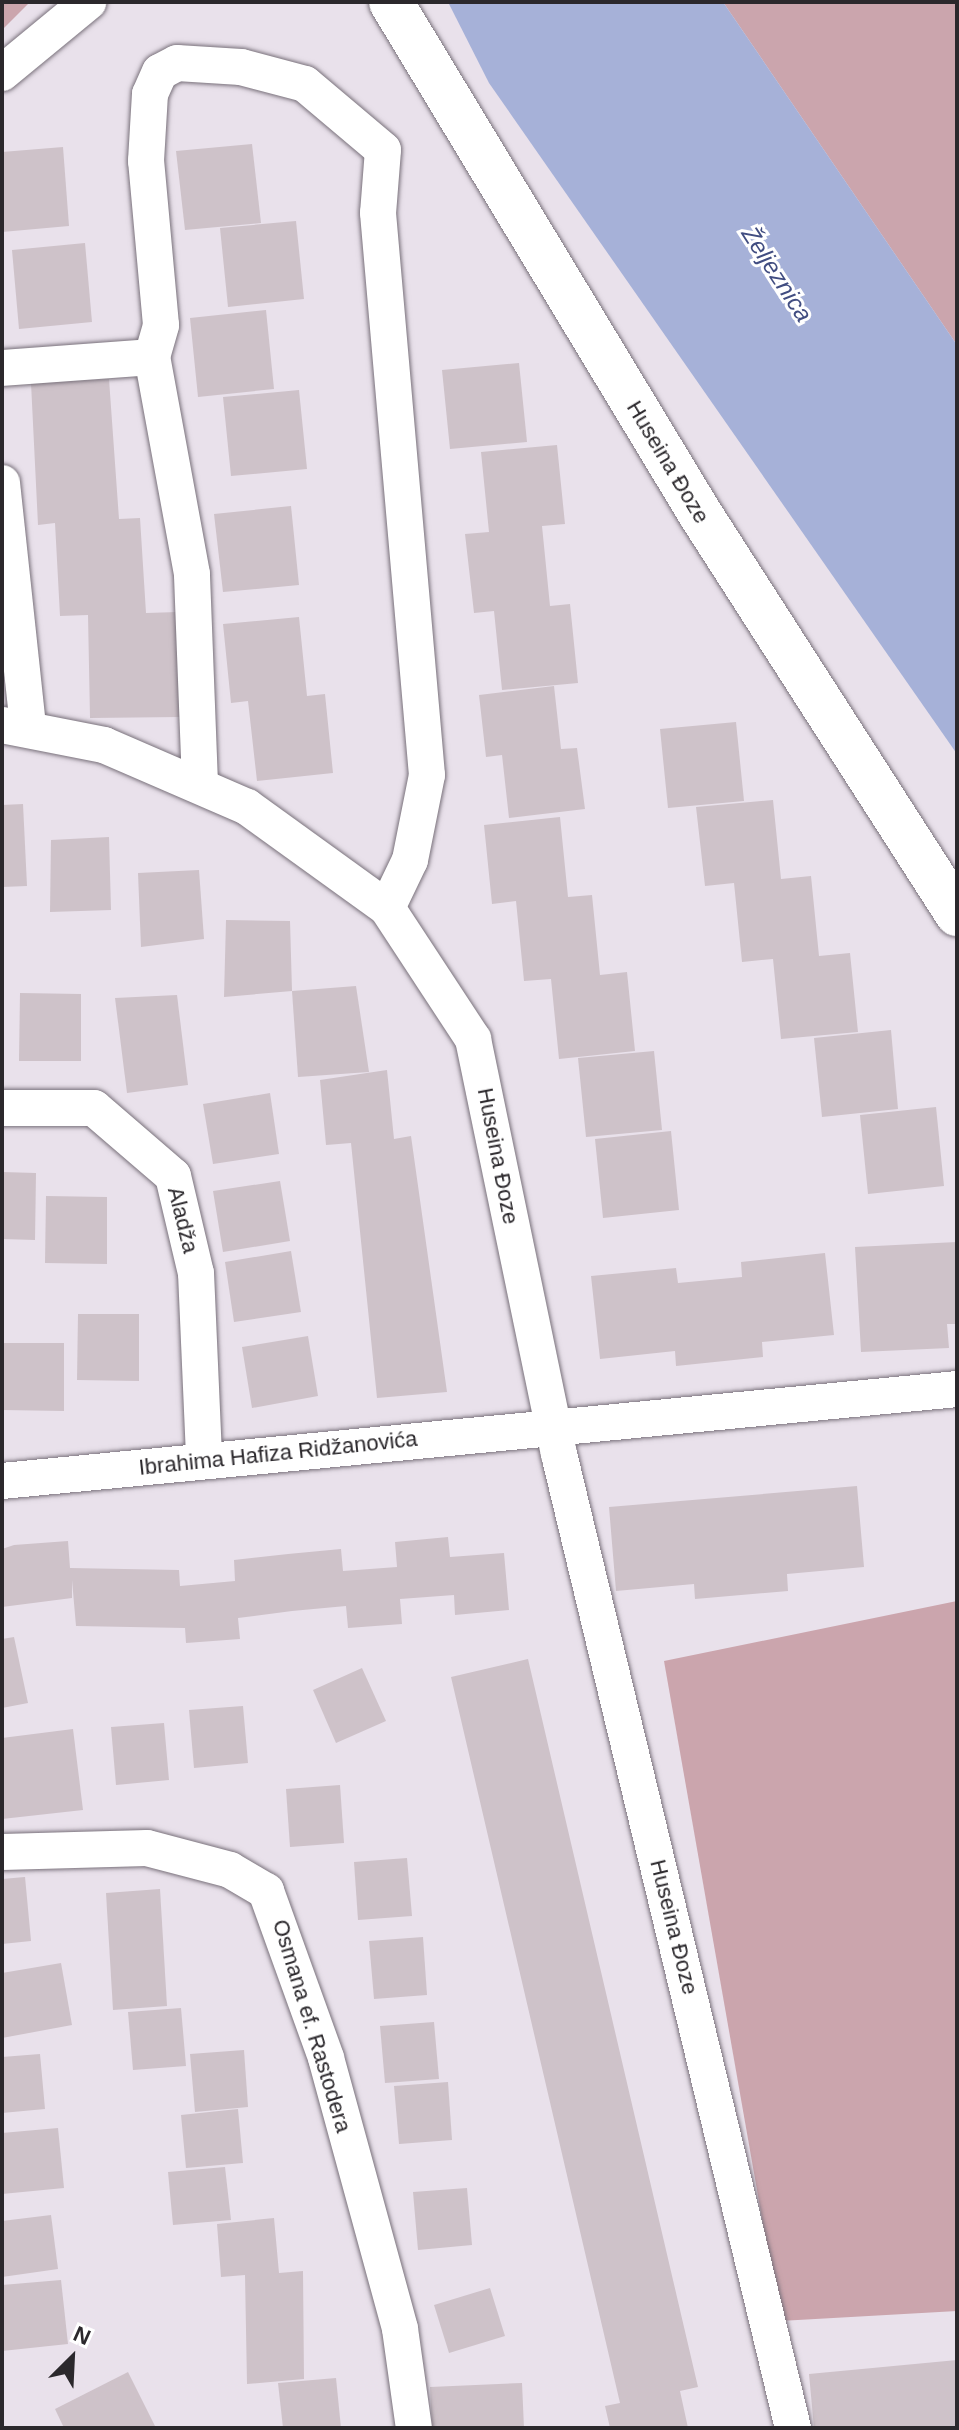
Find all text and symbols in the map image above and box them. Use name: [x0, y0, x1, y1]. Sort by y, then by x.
water label: Željeznica: [735, 221, 819, 327]
street label: Huseina Đoze: [621, 396, 715, 528]
street label: Huseina Đoze: [472, 1086, 524, 1226]
street label: Aladža: [162, 1184, 204, 1256]
street label: Ibrahima Hafiza Ridžanovića: [137, 1425, 419, 1481]
street label: Huseina Đoze: [644, 1857, 704, 1997]
street label: Osmana ef. Rastodera: [267, 1916, 357, 2136]
north arrow: [32, 2318, 112, 2398]
text: N: [70, 2321, 94, 2350]

